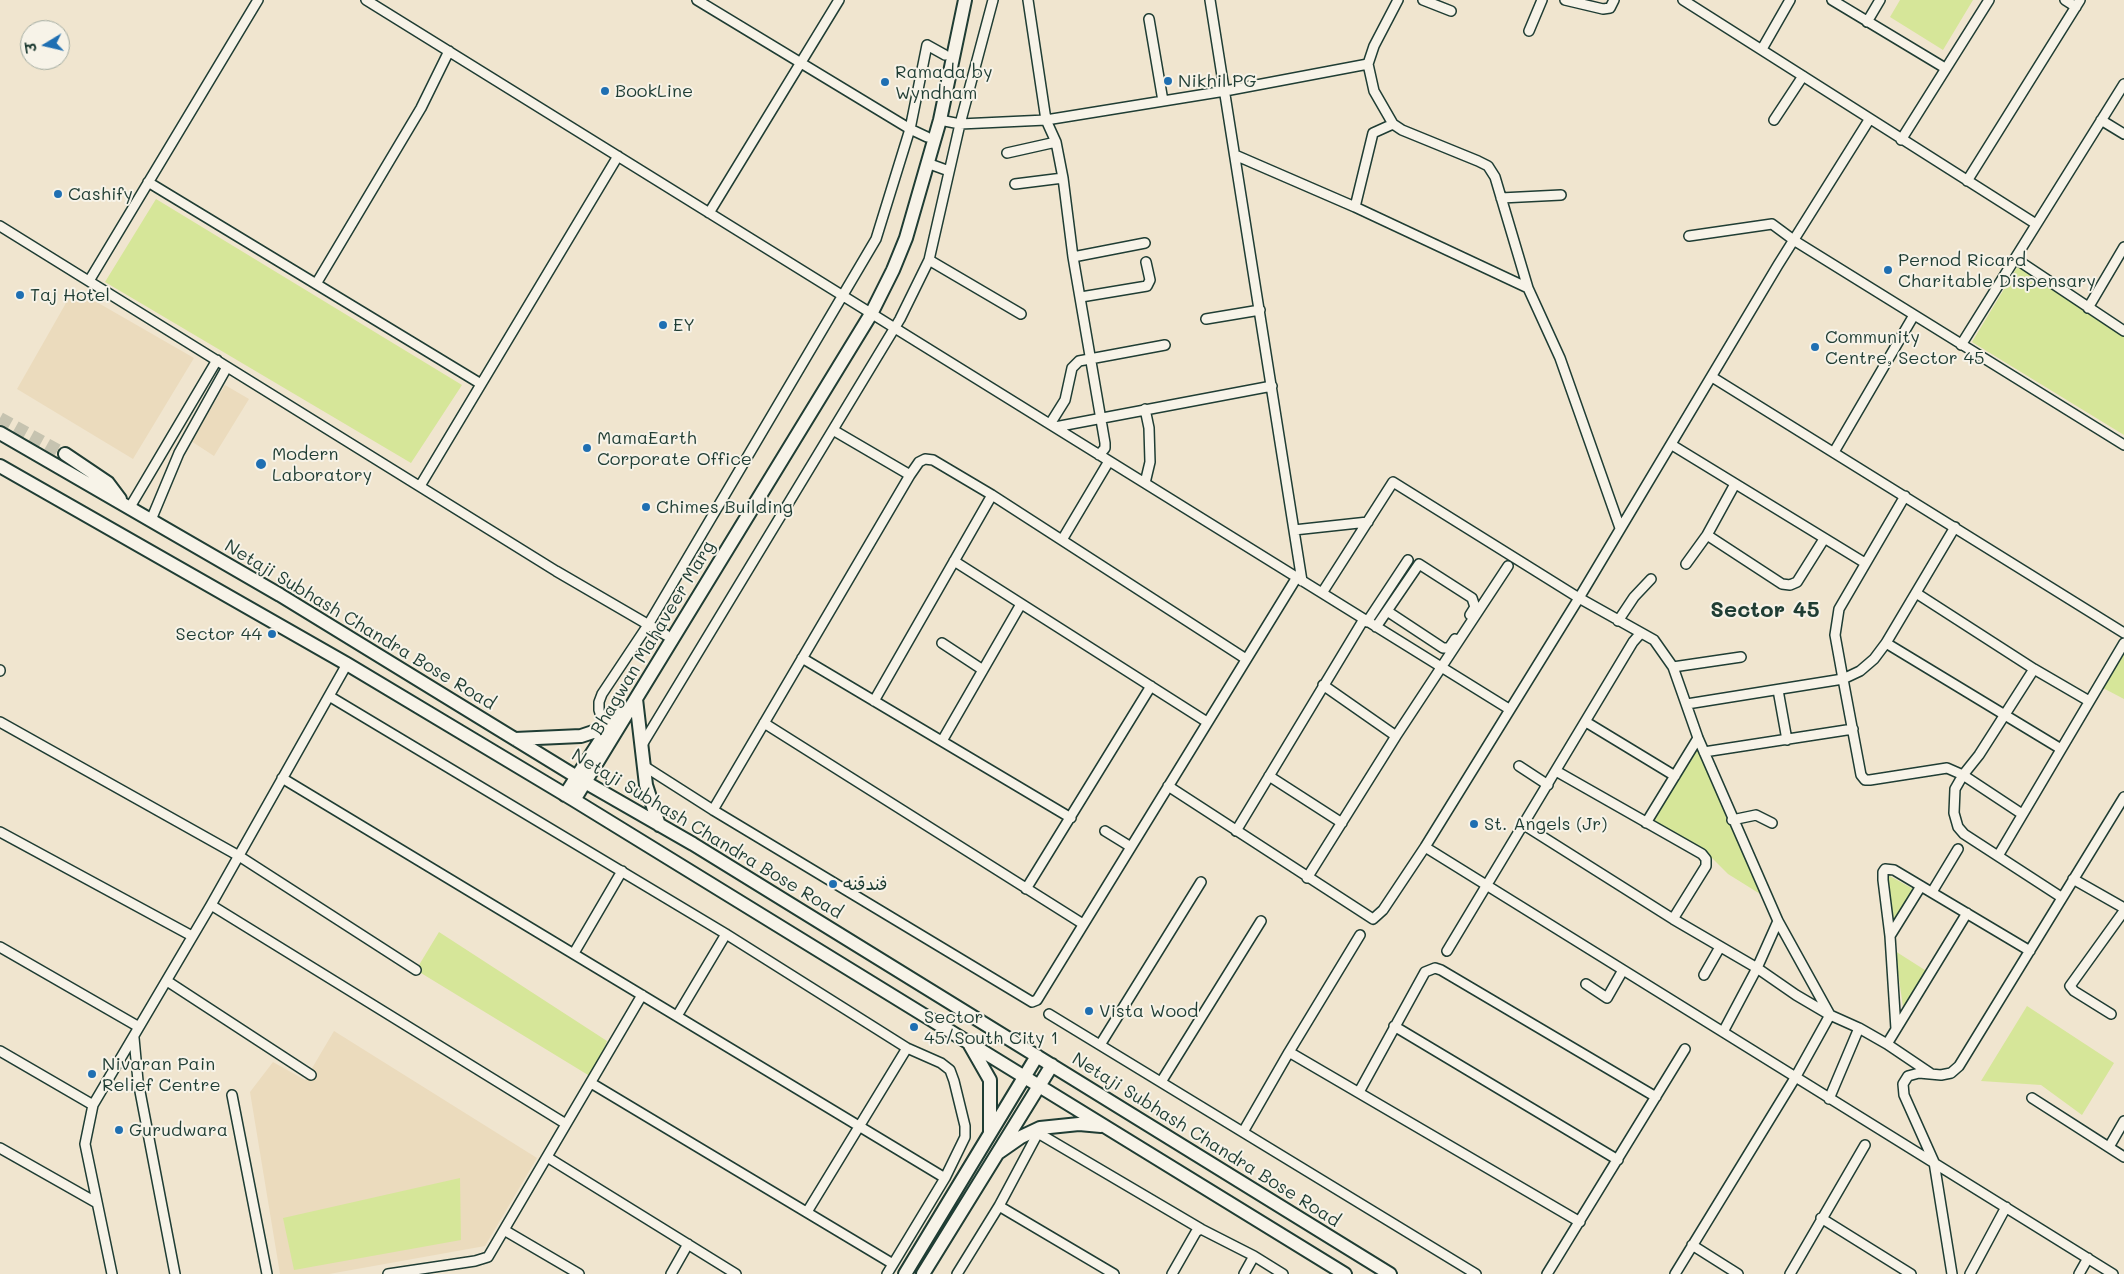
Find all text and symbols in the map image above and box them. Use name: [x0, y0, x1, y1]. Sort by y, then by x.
north arrow: [20, 20, 70, 70]
text: उ: [21, 41, 41, 53]
place label: Ramada by Wyndham: [895, 61, 993, 104]
place label: Nikhil PG: [1178, 70, 1257, 92]
marker: Nikhil PG: [1162, 75, 1174, 87]
marker: Ramada by Wyndham: [879, 76, 891, 88]
place label: BookLine: [615, 80, 693, 102]
marker: BookLine: [599, 85, 611, 97]
place label: Cashify: [68, 183, 133, 205]
marker: Cashify: [52, 188, 64, 200]
place label: Pernod Ricard Charitable Dispensary: [1898, 249, 2096, 292]
marker: Pernod Ricard Charitable Dispensary: [1882, 264, 1894, 276]
place label: Taj Hotel: [30, 284, 110, 306]
marker: Taj Hotel: [14, 289, 26, 301]
place label: EY: [673, 314, 695, 336]
marker: EY: [657, 319, 669, 331]
place label: Community Centre, Sector 45: [1825, 326, 1985, 368]
marker: Community Centre, Sector 45: [1809, 341, 1821, 353]
place label: MamaEarth Corporate Office: [597, 427, 752, 469]
marker: MamaEarth Corporate Office: [581, 442, 593, 454]
place label: Modern Laboratory: [272, 443, 372, 486]
marker: Modern Laboratory: [254, 457, 268, 471]
place label: Chimes Building: [656, 496, 793, 518]
marker: Chimes Building: [640, 501, 652, 513]
street label: Netaji Subhash Chandra Bose Road: [221, 535, 499, 715]
street label: Bhagwan Mahaveer Marg: [586, 537, 720, 739]
district label: Sector 45: [1710, 597, 1820, 623]
place label: Sector 44: [176, 623, 262, 645]
marker: Sector 44: [266, 628, 278, 640]
street label: Netaji Subhash Chandra Bose Road: [568, 744, 846, 924]
place label: St. Angels (Jr): [1484, 813, 1607, 835]
marker: St. Angels (Jr): [1468, 818, 1480, 830]
place label: فندقنه: [843, 873, 887, 895]
marker: فندقنه: [827, 878, 839, 890]
place label: Vista Wood: [1099, 1000, 1198, 1022]
marker: Vista Wood: [1083, 1005, 1095, 1017]
place label: Sector 45/South City 1: [924, 1006, 1058, 1048]
marker: Sector 45/South City 1: [908, 1021, 920, 1033]
street label: Netaji Subhash Chandra Bose Road: [1068, 1048, 1344, 1232]
place label: Nivaran Pain Relief Centre: [102, 1053, 221, 1096]
marker: Nivaran Pain Relief Centre: [86, 1068, 98, 1080]
place label: Gurudwara: [129, 1119, 228, 1141]
marker: Gurudwara: [113, 1124, 125, 1136]

